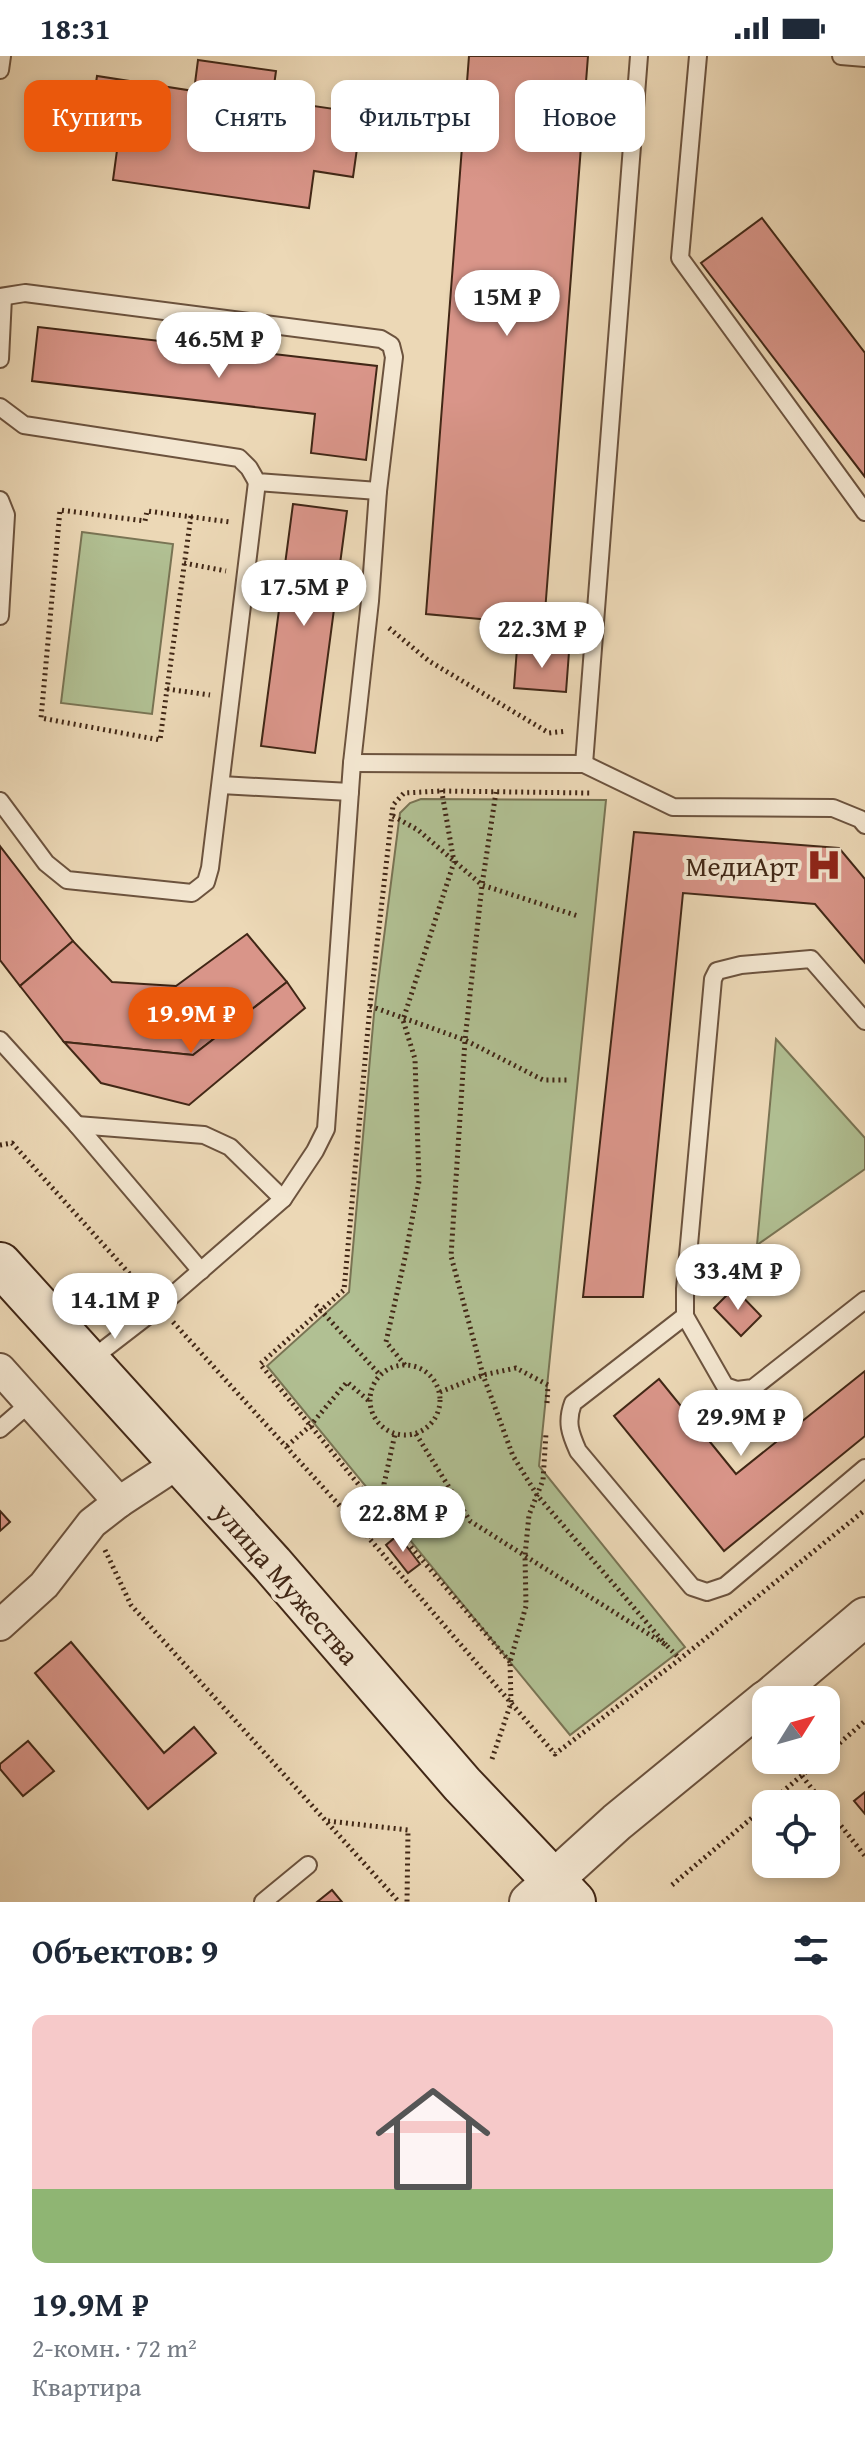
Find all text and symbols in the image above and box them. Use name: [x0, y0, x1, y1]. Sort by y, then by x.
text: 18:31: [40, 6, 111, 50]
chip: Купить: [24, 80, 171, 152]
chip: Снять: [187, 80, 315, 152]
chip: Фильтры: [331, 80, 499, 152]
chip: Новое: [515, 80, 645, 152]
pin: 15M ₽: [451, 270, 563, 338]
text: 15M ₽: [473, 276, 541, 315]
pin: 46.5M ₽: [145, 312, 293, 380]
text: 46.5M ₽: [174, 318, 264, 357]
pin: 17.5M ₽: [230, 560, 378, 628]
text: 17.5M ₽: [259, 566, 349, 605]
pin: 22.3M ₽: [468, 602, 616, 670]
text: 22.3M ₽: [497, 608, 587, 647]
place label: МедиАрт: [685, 845, 798, 886]
hospital icon: МедиАрт: [805, 846, 843, 884]
pin: 19.9M ₽: [117, 987, 265, 1055]
text: 19.9M ₽: [146, 993, 236, 1032]
pin: 33.4M ₽: [664, 1244, 812, 1312]
text: 33.4M ₽: [693, 1250, 783, 1289]
pin: 14.1M ₽: [41, 1273, 189, 1341]
text: 14.1M ₽: [70, 1279, 160, 1318]
pin: 29.9M ₽: [667, 1390, 815, 1458]
text: 29.9M ₽: [696, 1396, 786, 1435]
pin: 22.8M ₽: [329, 1486, 477, 1554]
street label: улица Мужества: [204, 1492, 370, 1674]
text: 22.8M ₽: [358, 1492, 448, 1531]
north arrow: [752, 1686, 840, 1774]
map controls: [752, 1686, 840, 1878]
button: locate: [752, 1790, 840, 1878]
text: Объектов: 9: [32, 1926, 218, 1975]
icon: filters: [789, 1928, 833, 1972]
icon: home: [361, 2067, 505, 2211]
text: 19.9M ₽: [32, 2279, 149, 2328]
text: 2-комн. · 72 m²: [32, 2328, 197, 2367]
text: Квартира: [32, 2367, 141, 2406]

